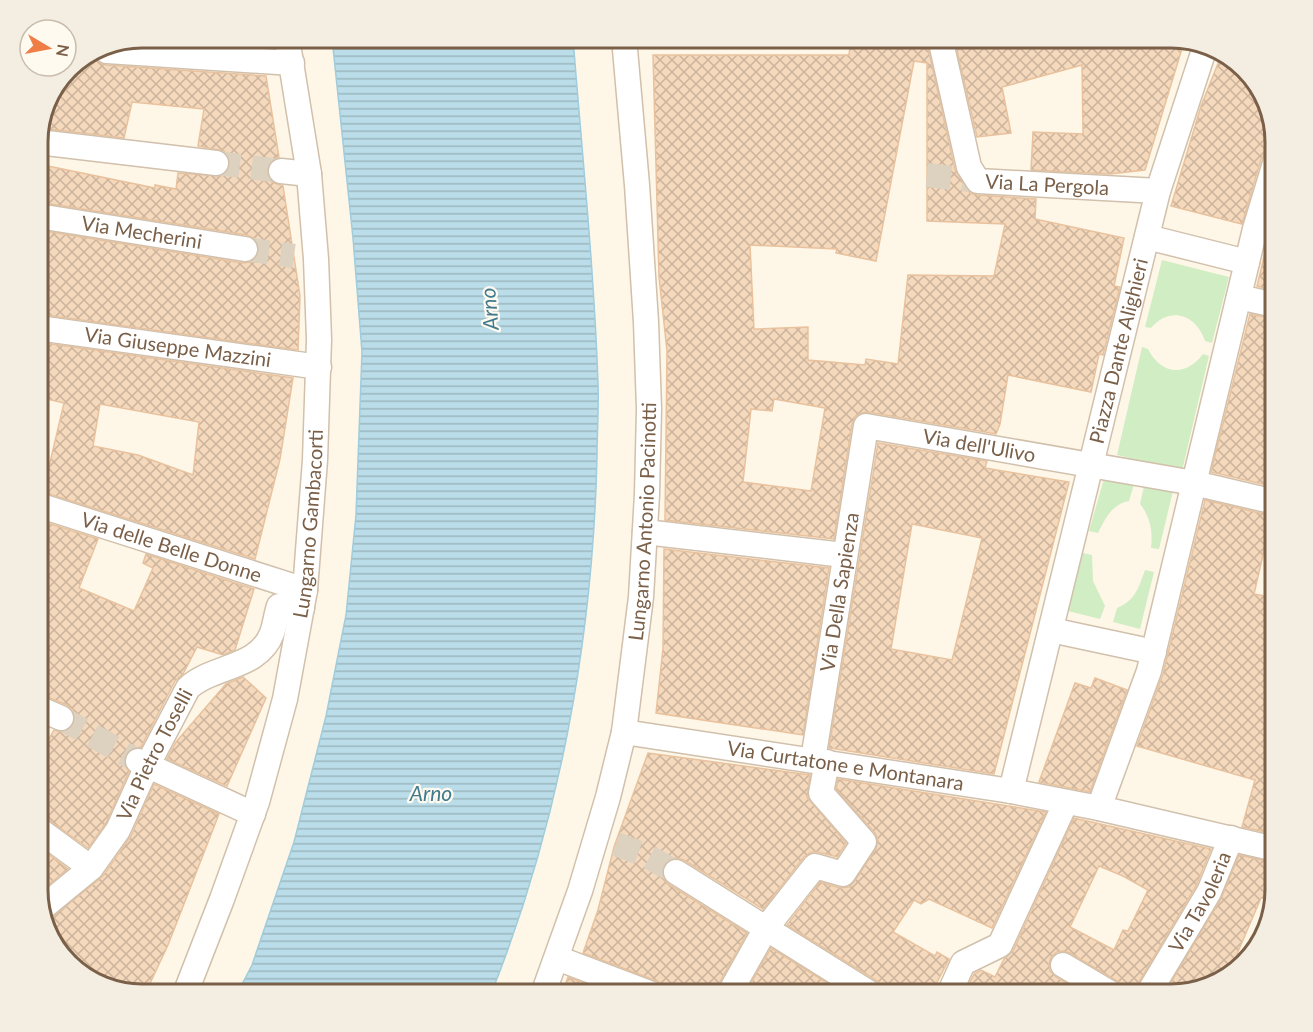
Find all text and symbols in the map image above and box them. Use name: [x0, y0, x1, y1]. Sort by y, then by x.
north arrow: [18, 18, 78, 78]
text: N: [53, 43, 74, 58]
street label: Via La Pergola: [984, 168, 1110, 199]
street label: Via Mecherini: [80, 210, 204, 253]
street label: Piazza Dante Alighieri: [1084, 256, 1152, 446]
water label: Arno: [474, 287, 503, 332]
street label: Via Giuseppe Mazzini: [83, 322, 273, 371]
street label: Lungarno Antonio Pacinotti: [623, 402, 660, 642]
street label: Via dell'Ulivo: [921, 423, 1038, 466]
street label: Lungarno Gambacorti: [287, 429, 327, 620]
street label: Via delle Belle Donne: [78, 507, 265, 586]
street label: Via Della Sapienza: [814, 511, 863, 673]
street label: Via Pietro Toselli: [111, 684, 197, 824]
street label: Via Curtatone e Montanara: [726, 735, 966, 795]
water label: Arno: [409, 780, 452, 805]
street label: Via Tavoleria: [1163, 848, 1235, 956]

